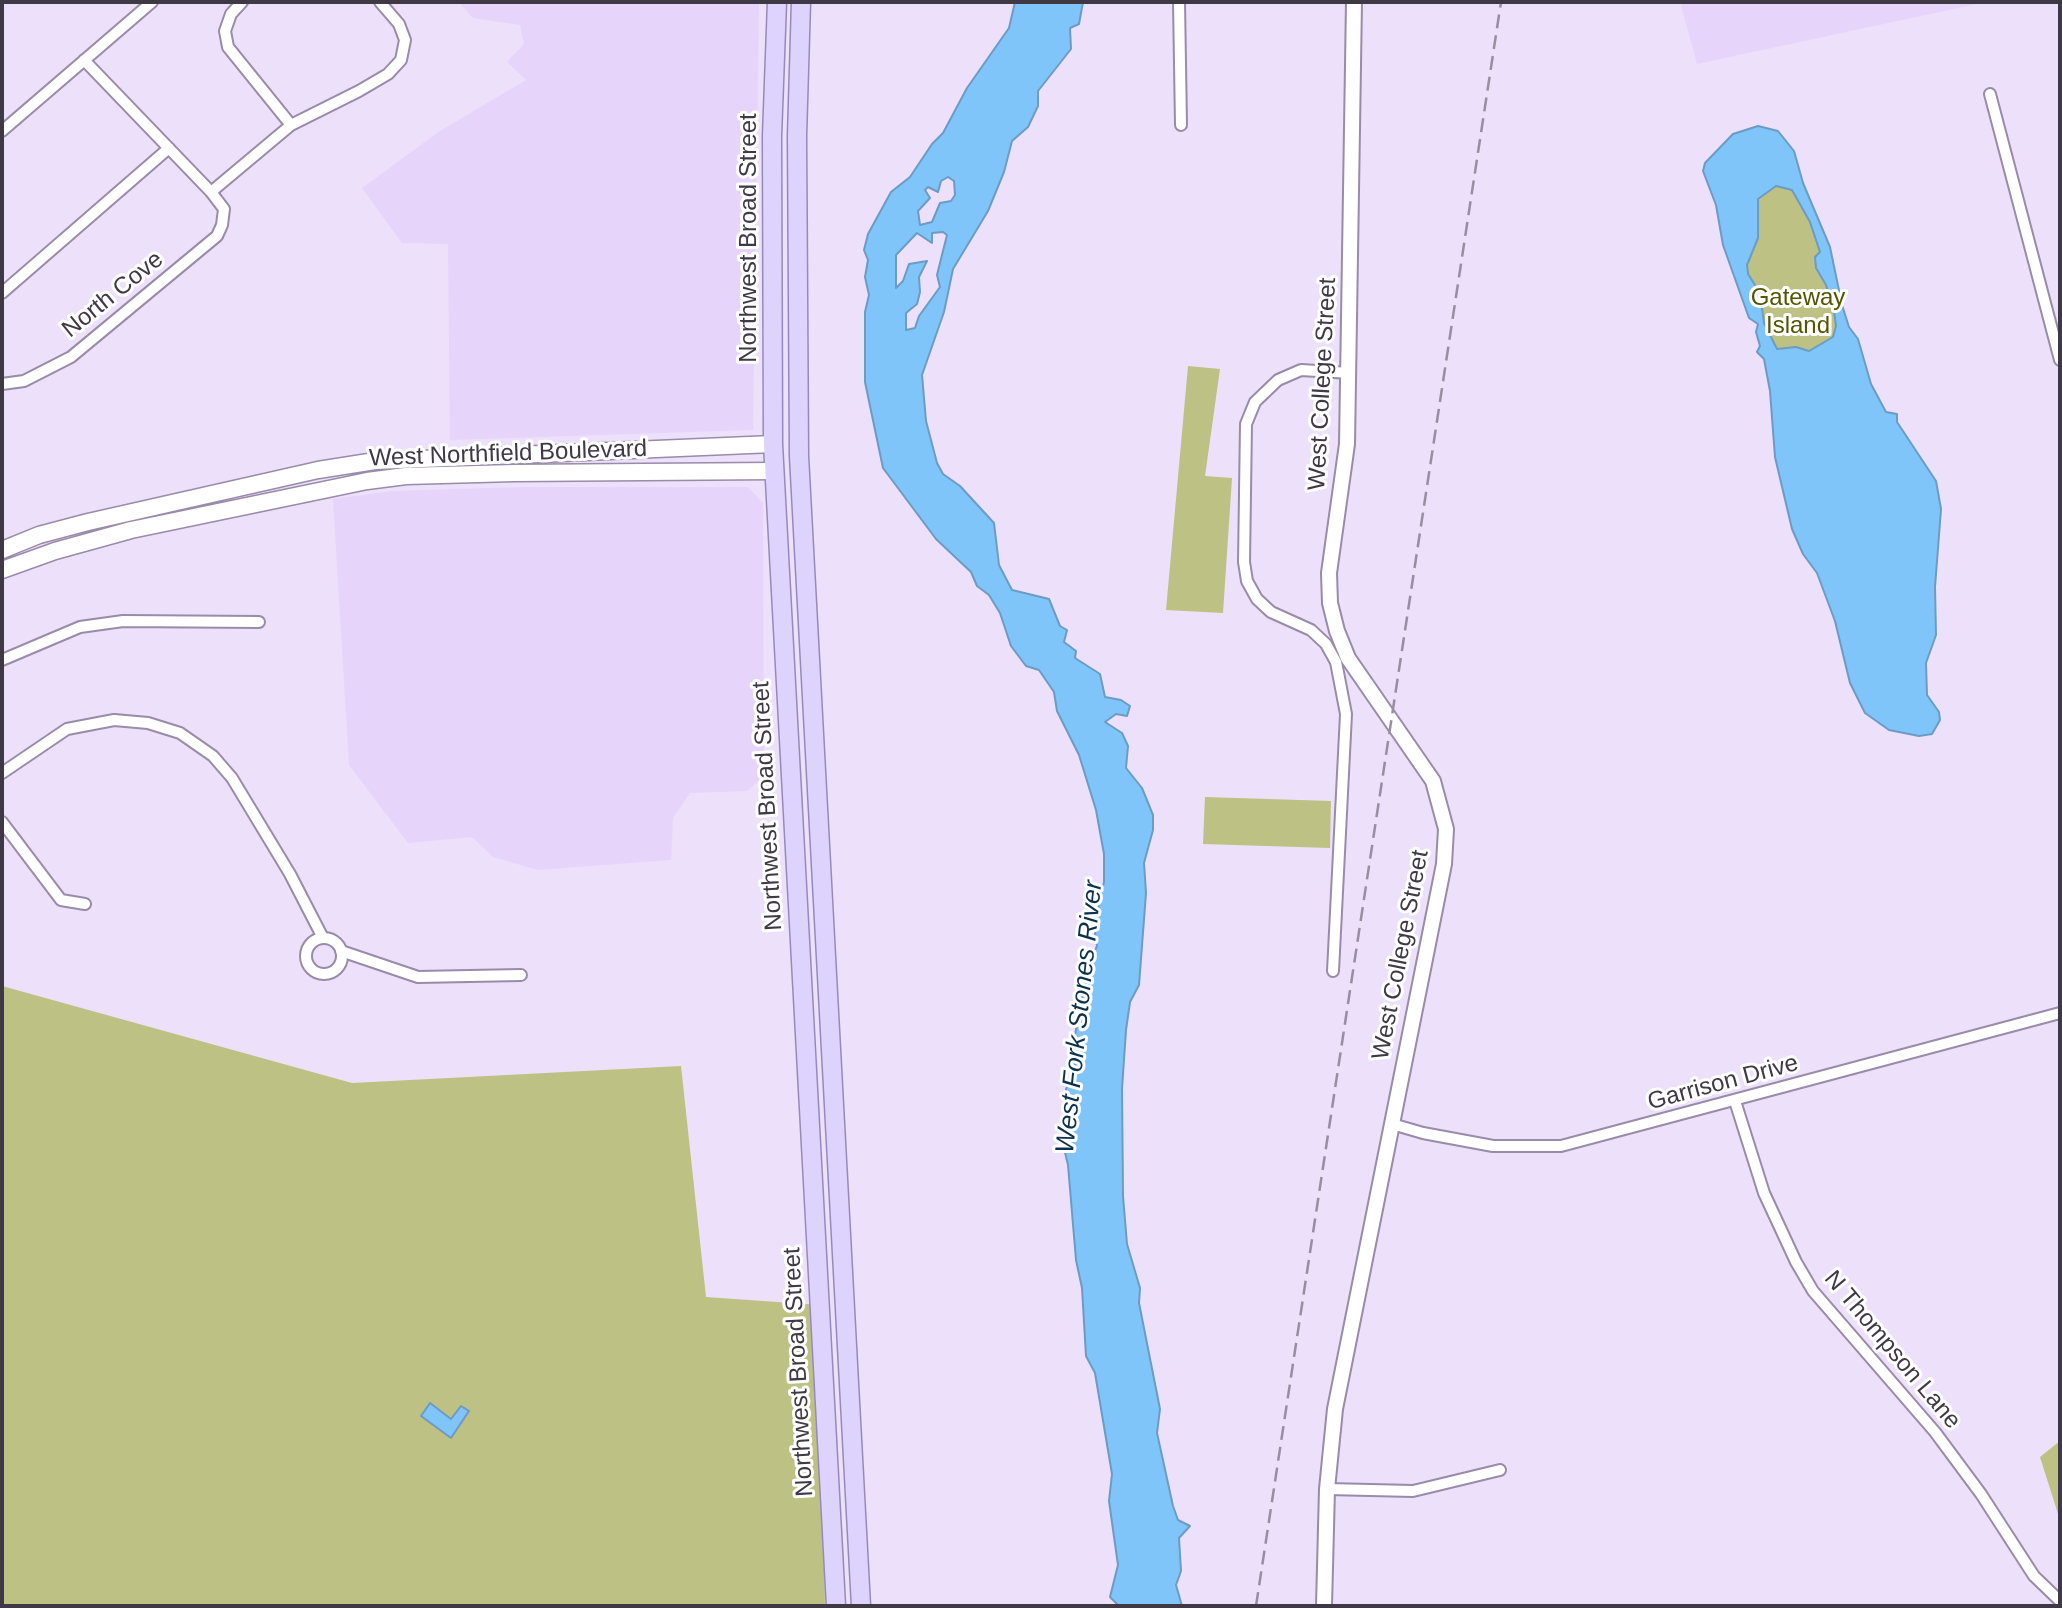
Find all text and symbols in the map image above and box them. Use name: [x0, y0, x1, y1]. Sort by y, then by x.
street label: Northwest Broad Street: [735, 113, 763, 363]
street label: North Cove: [57, 246, 169, 344]
street label: West College Street: [1303, 277, 1343, 491]
park label: Gateway Island: [1751, 284, 1845, 340]
street label: West Northfield Boulevard: [368, 435, 648, 473]
street label: Northwest Broad Street: [747, 681, 789, 931]
street label: West College Street: [1367, 848, 1435, 1062]
water label: West Fork Stones River: [1050, 879, 1110, 1155]
street label: Garrison Drive: [1645, 1049, 1801, 1117]
street label: Northwest Broad Street: [778, 1247, 820, 1497]
street label: N Thompson Lane: [1818, 1265, 1966, 1435]

